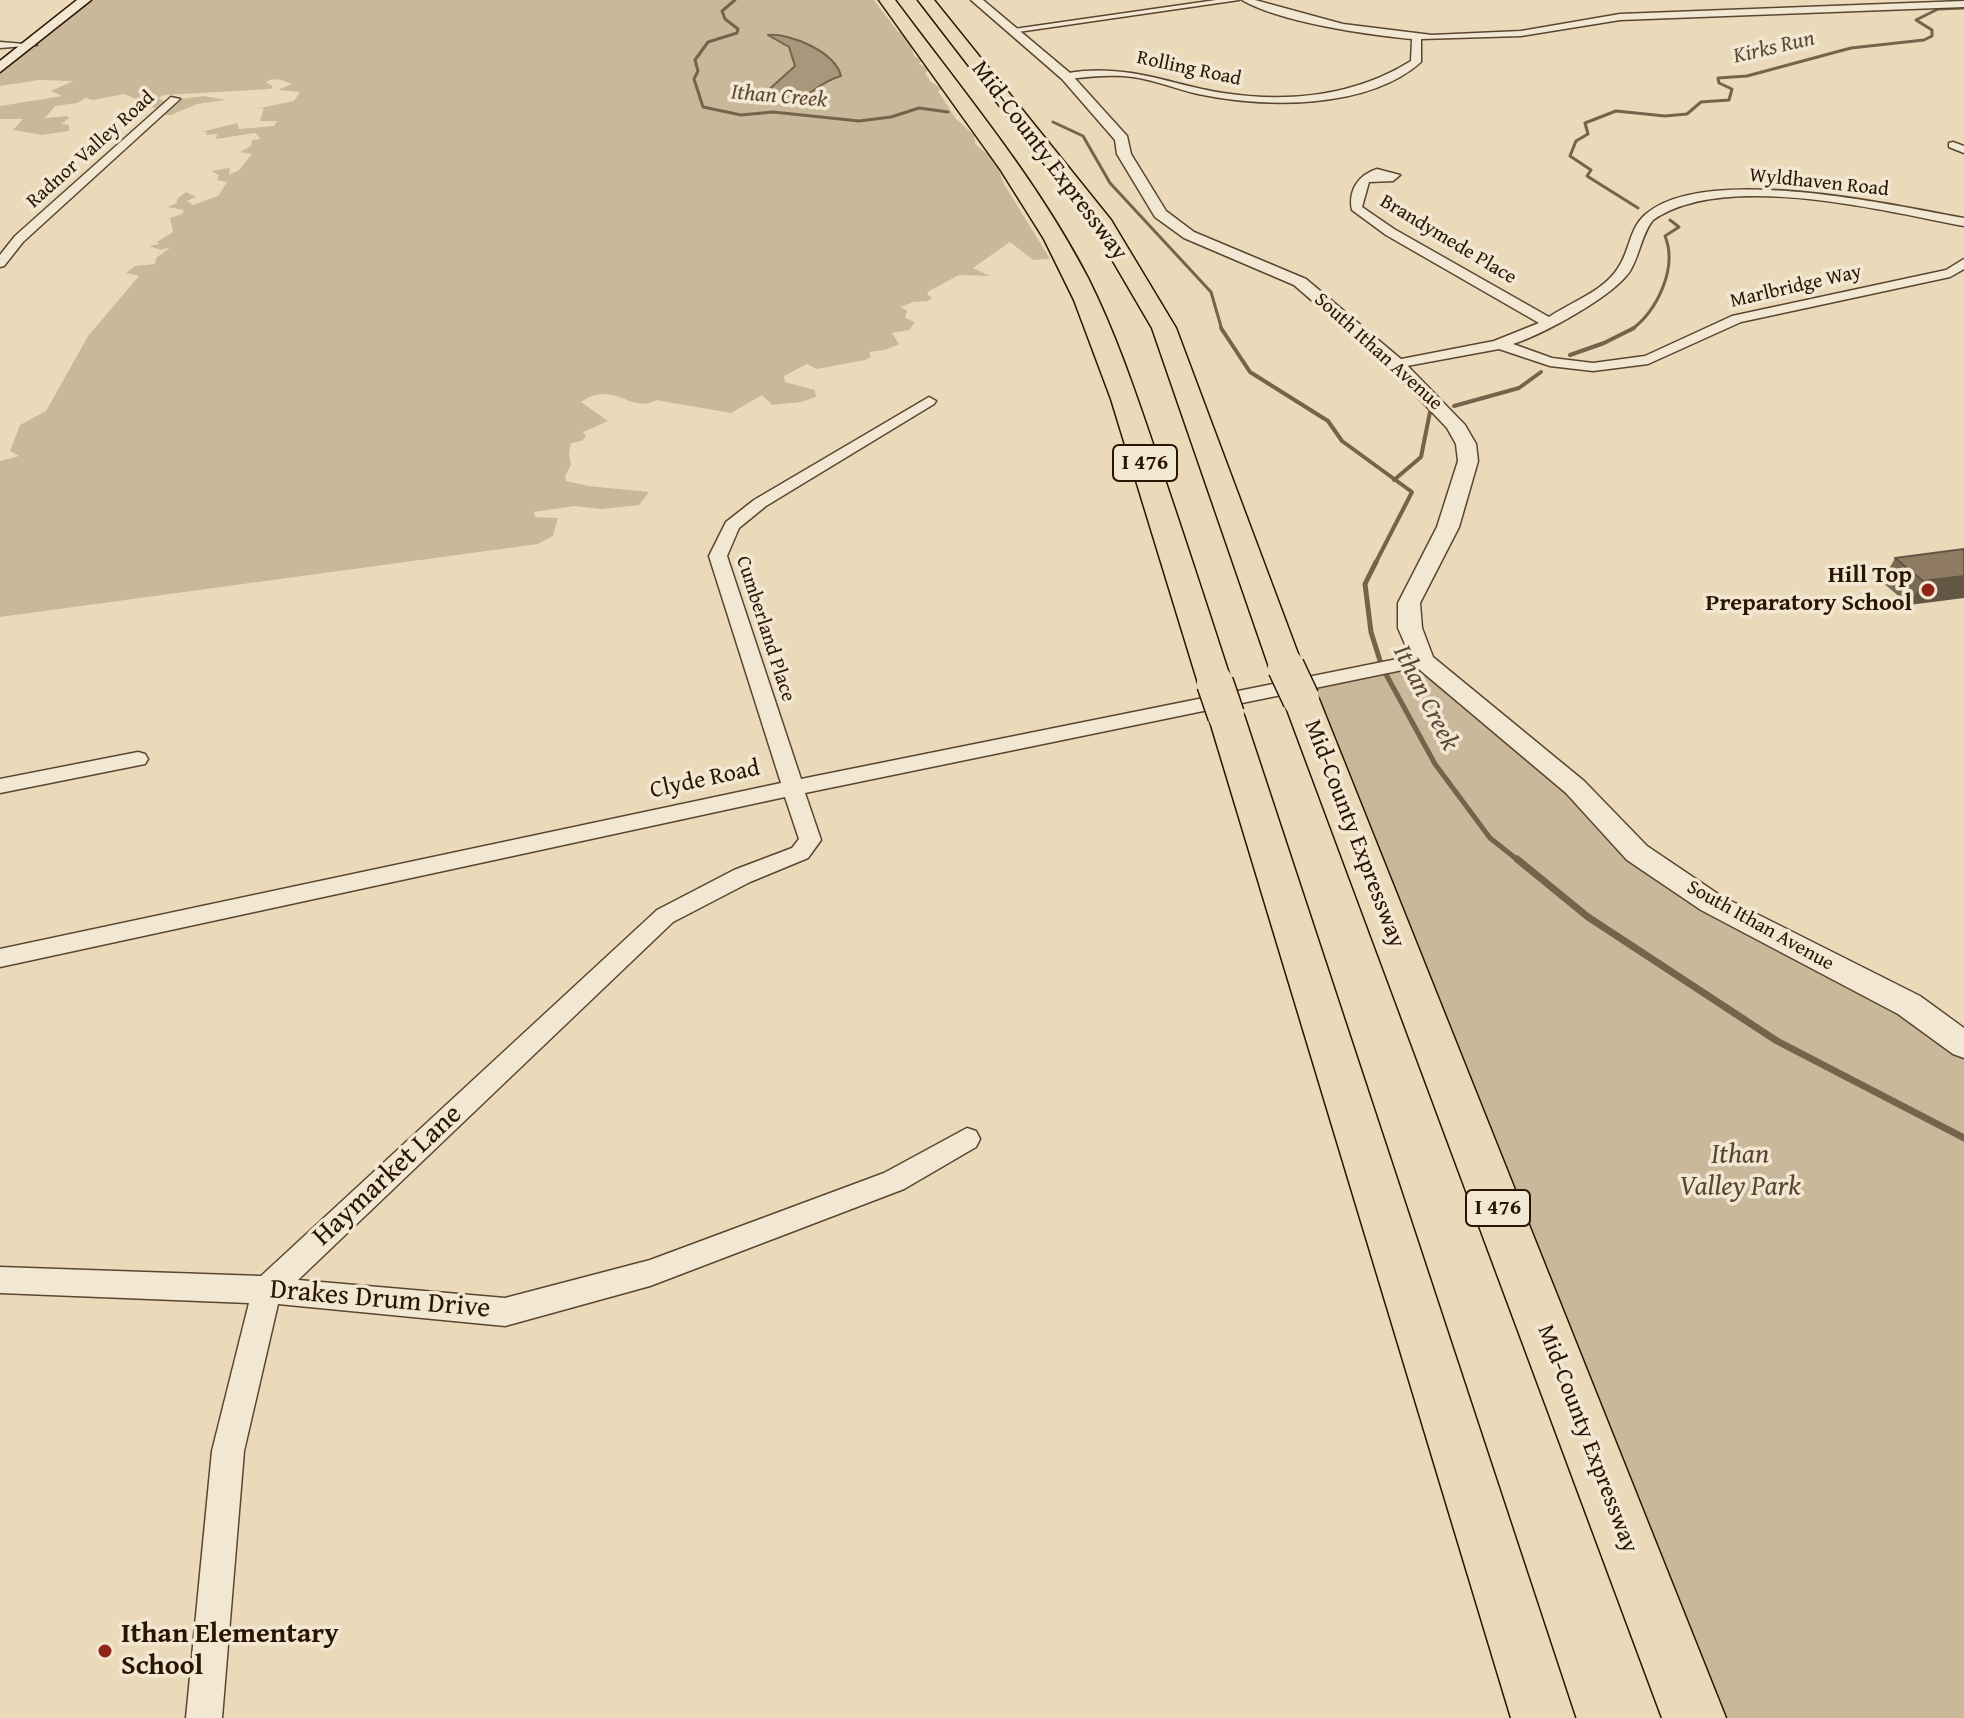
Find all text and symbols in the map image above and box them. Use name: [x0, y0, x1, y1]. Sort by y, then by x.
water label: Kirks Run: [1731, 26, 1817, 70]
street label: Rolling Road: [1135, 46, 1243, 92]
street label: Mid-County Expressway: [965, 56, 1133, 266]
water label: Ithan Creek: [730, 80, 828, 114]
street label: Radnor Valley Road: [22, 86, 160, 214]
street label: Wyldhaven Road: [1748, 164, 1890, 202]
street label: Brandymede Place: [1375, 190, 1521, 290]
street label: Marlbridge Way: [1728, 260, 1864, 314]
street label: South Ithan Avenue: [1309, 288, 1447, 416]
road number: I 476: [1113, 445, 1177, 481]
street label: Cumberland Place: [730, 553, 800, 705]
place label: Hill Top Preparatory School: [1706, 562, 1912, 618]
marker: Hill Top Preparatory School: [1919, 581, 1937, 599]
water label: Ithan Creek: [1385, 640, 1465, 756]
street label: Mid-County Expressway: [1297, 716, 1411, 952]
street label: Clyde Road: [648, 754, 762, 806]
street label: South Ithan Avenue: [1682, 876, 1838, 976]
street label: Haymarket Lane: [306, 1098, 470, 1254]
park label: Ithan Valley Park: [1679, 1139, 1801, 1205]
road number: I 476: [1466, 1190, 1530, 1226]
street label: Drakes Drum Drive: [268, 1274, 492, 1326]
street label: Mid-County Expressway: [1530, 1321, 1644, 1557]
place label: Ithan Elementary School: [121, 1618, 339, 1684]
marker: Ithan Elementary School: [96, 1642, 114, 1660]

